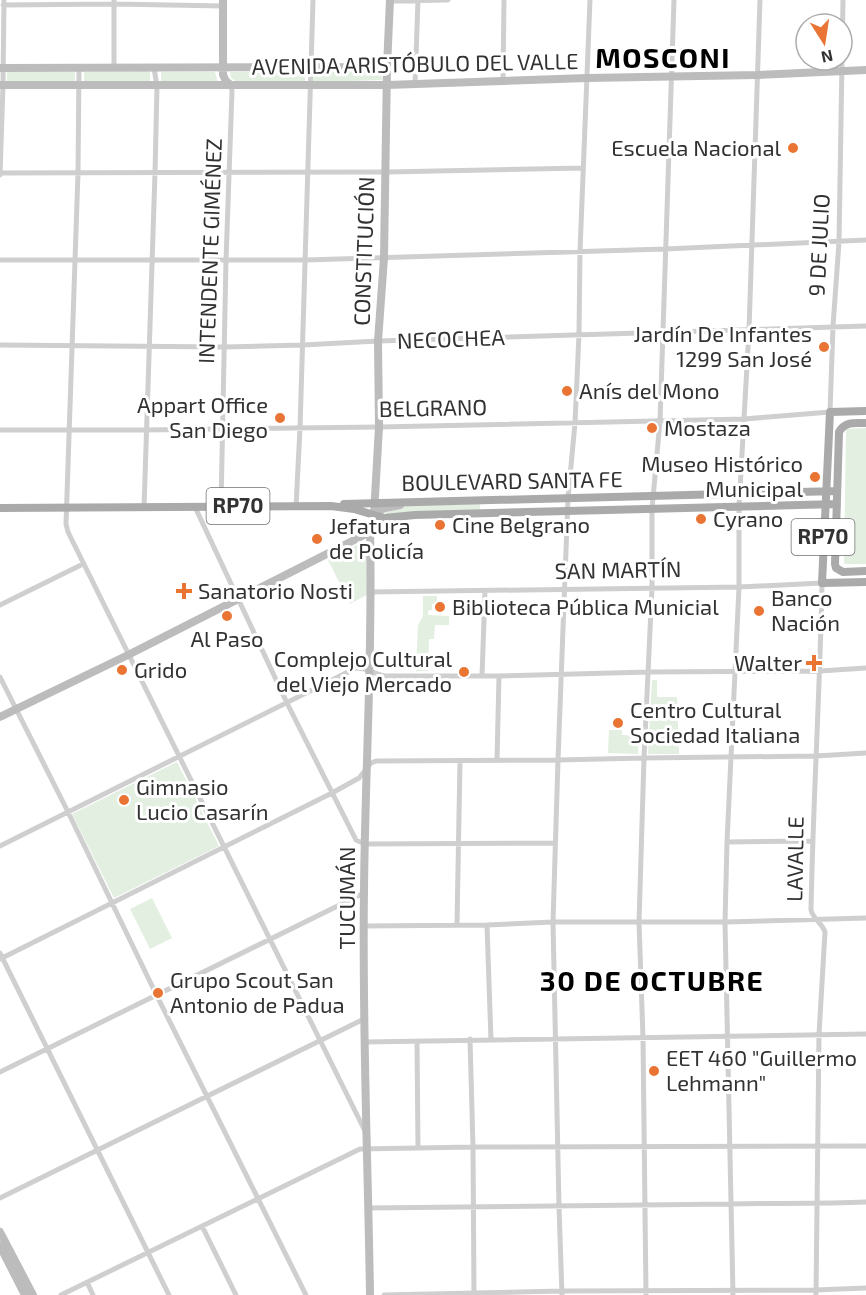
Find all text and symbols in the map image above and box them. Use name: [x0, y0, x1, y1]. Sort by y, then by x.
north arrow: [794, 12, 854, 72]
district label: MOSCONI: [595, 40, 731, 74]
street label: AVENIDA ARISTÓBULO DEL VALLE: [251, 47, 579, 79]
text: N: [820, 47, 835, 68]
place label: Escuela Nacional: [611, 134, 781, 160]
street label: INTENDENTE GIMÉNEZ: [192, 138, 226, 364]
marker: Escuela Nacional: [786, 141, 800, 155]
street label: CONSTITUCIÓN: [347, 176, 379, 326]
street label: 9 DE JULIO: [802, 193, 834, 297]
place label: Jardín De Infantes 1299 San José: [634, 320, 812, 371]
street label: NECOCHEA: [397, 323, 506, 353]
marker: Jardín De Infantes 1299 San José: [817, 340, 831, 354]
place label: Anís del Mono: [579, 377, 719, 403]
marker: Anís del Mono: [560, 384, 574, 398]
place label: Appart Office San Diego: [137, 391, 268, 442]
street label: BELGRANO: [379, 393, 487, 421]
marker: Appart Office San Diego: [273, 411, 287, 425]
place label: Mostaza: [664, 414, 751, 440]
marker: Mostaza: [645, 421, 659, 435]
place label: Museo Histórico Municipal: [641, 450, 803, 501]
street label: BOULEVARD SANTA FE: [401, 465, 623, 495]
marker: Museo Histórico Municipal: [808, 470, 822, 484]
road number: RP70: [206, 488, 270, 524]
place label: Cyrano: [713, 505, 783, 531]
place label: Cine Belgrano: [452, 511, 590, 537]
place label: Jefatura de Policía: [329, 512, 424, 563]
marker: Cyrano: [694, 512, 708, 526]
marker: Cine Belgrano: [433, 518, 447, 532]
road number: RP70: [792, 519, 854, 555]
marker: Jefatura de Policía: [310, 532, 324, 546]
street label: SAN MARTÍN: [554, 555, 682, 583]
place label: Sanatorio Nosti: [198, 577, 353, 603]
marker: Sanatorio Nosti: [175, 582, 193, 600]
place label: Banco Nación: [771, 584, 840, 635]
place label: Biblioteca Pública Municial: [452, 593, 719, 619]
marker: Biblioteca Pública Municial: [433, 600, 447, 614]
marker: Banco Nación: [752, 604, 766, 618]
marker: Al Paso: [220, 609, 234, 623]
place label: Al Paso: [190, 625, 264, 651]
place label: Complejo Cultural del Viejo Mercado: [274, 645, 452, 697]
place label: Walter: [734, 649, 802, 675]
place label: Grido: [134, 656, 187, 682]
marker: Walter: [807, 656, 821, 670]
marker: Grido: [115, 663, 129, 677]
marker: Complejo Cultural del Viejo Mercado: [457, 665, 471, 679]
place label: Centro Cultural Sociedad Italiana: [630, 696, 800, 747]
marker: Centro Cultural Sociedad Italiana: [611, 716, 625, 730]
place label: Gimnasio Lucio Casarín: [136, 773, 268, 824]
marker: Gimnasio Lucio Casarín: [117, 793, 131, 807]
street label: LAVALLE: [780, 816, 808, 902]
street label: TUCUMÁN: [333, 846, 359, 950]
district label: 30 DE OCTUBRE: [540, 963, 764, 997]
place label: Grupo Scout San Antonio de Padua: [170, 966, 345, 1017]
marker: Grupo Scout San Antonio de Padua: [151, 986, 165, 1000]
place label: EET 460 "Guillermo Lehmann": [666, 1044, 857, 1095]
marker: EET 460 "Guillermo Lehmann": [647, 1064, 661, 1078]

